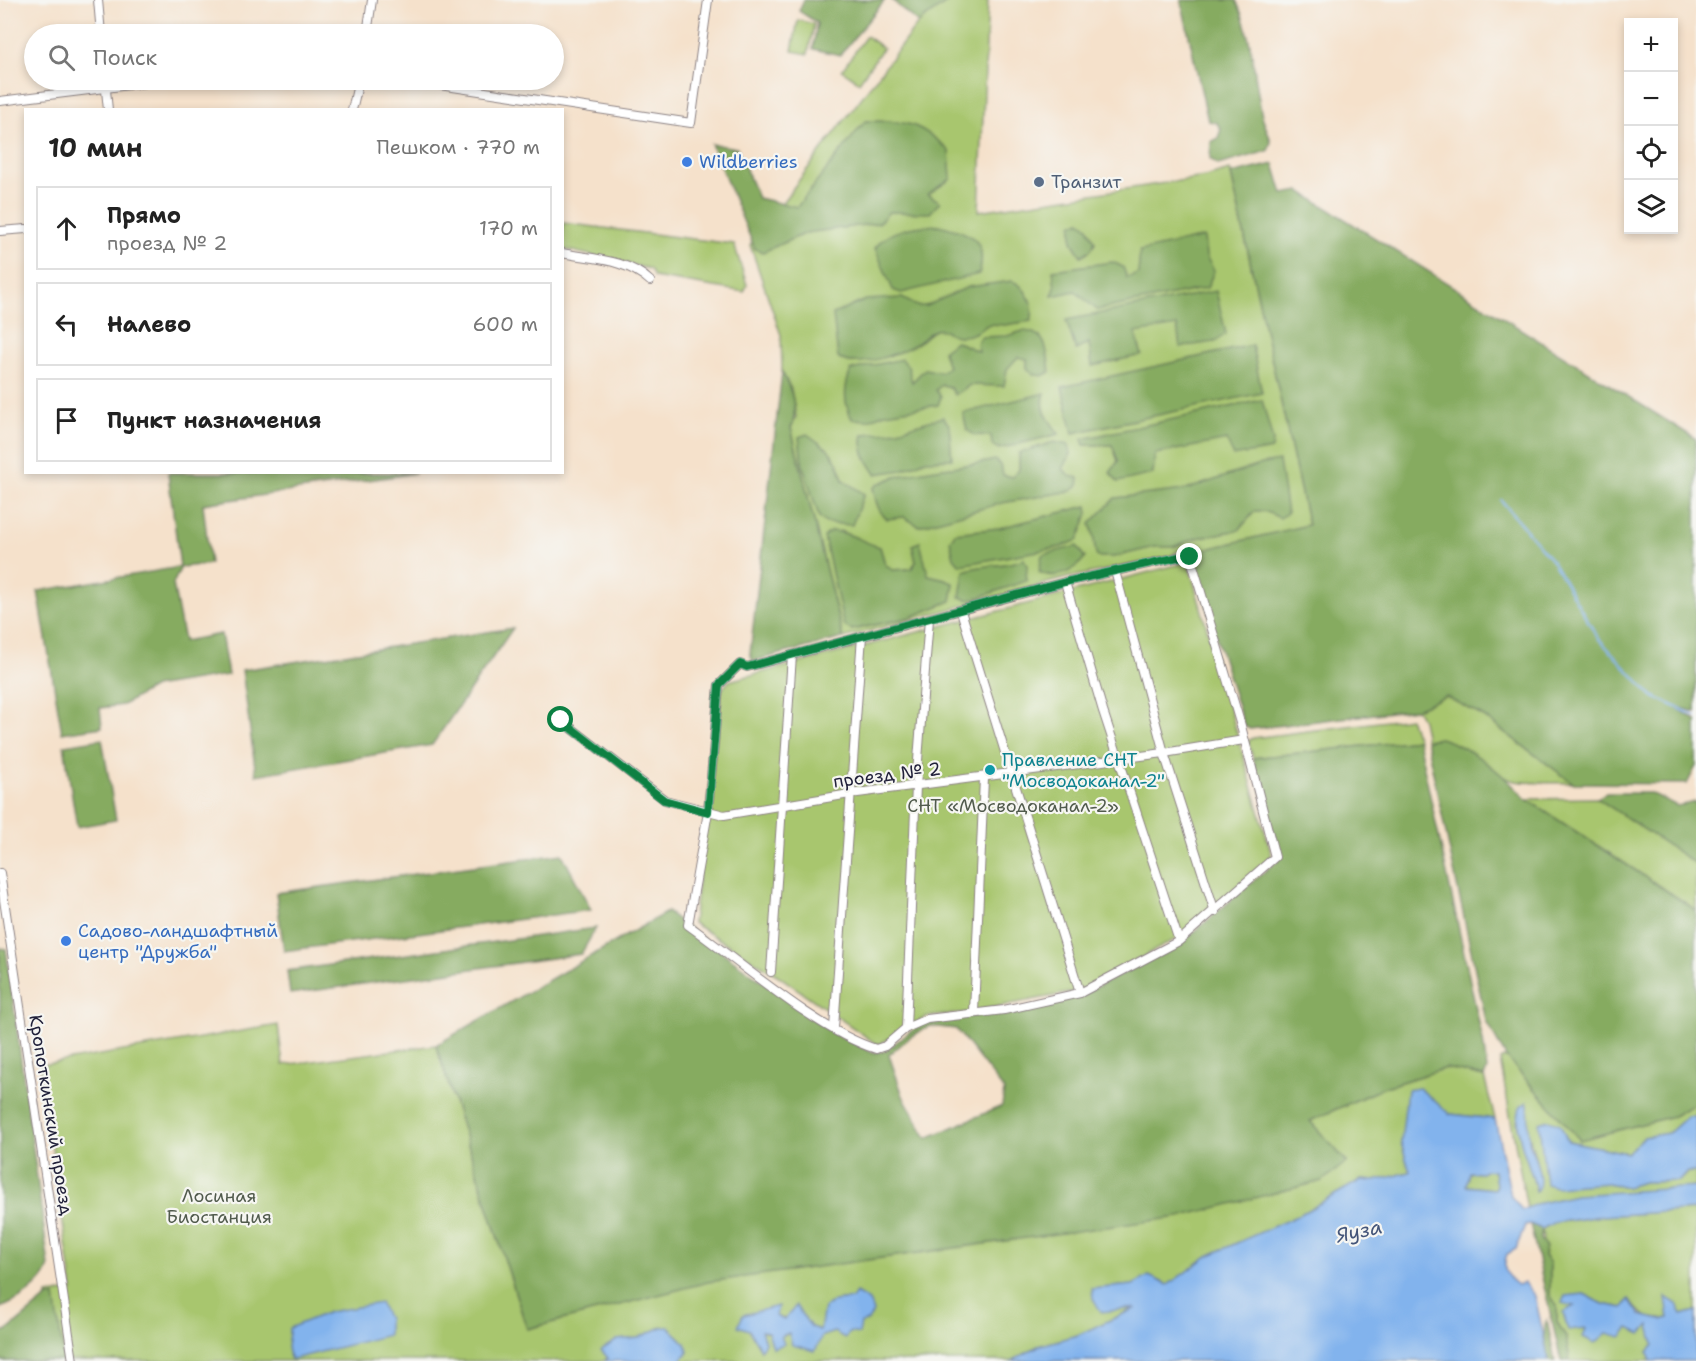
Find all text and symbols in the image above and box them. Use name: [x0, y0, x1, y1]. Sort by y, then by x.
map controls: [1624, 18, 1678, 234]
button: +: [1624, 18, 1678, 72]
search box: [24, 24, 564, 90]
icon: search: [45, 41, 78, 74]
text: Поиск: [93, 43, 157, 72]
button: −: [1624, 72, 1678, 126]
button: locate: [1624, 126, 1678, 180]
text: 10 мин: [48, 130, 142, 165]
text: Пешком · 770 m: [377, 134, 540, 160]
place label: Wildberries: [699, 150, 798, 174]
marker: Wildberries: [680, 155, 694, 169]
place label: Транзит: [1051, 170, 1122, 194]
marker: Транзит: [1032, 175, 1046, 189]
button: layers: [1624, 180, 1678, 234]
text: Прямо: [107, 201, 181, 230]
icon: ahead: [50, 212, 83, 245]
text: 170 m: [479, 215, 538, 241]
text: проезд № 2: [107, 230, 227, 256]
icon: left: [50, 308, 83, 341]
text: Налево: [107, 310, 191, 339]
text: 600 m: [473, 311, 538, 337]
icon: arrive: [50, 404, 83, 437]
text: Пункт назначения: [107, 406, 321, 435]
route end: [1176, 543, 1202, 569]
route start: [547, 706, 573, 732]
place label: Правление СНТ "Мосводоканал-2": [1002, 748, 1165, 793]
street label: проезд № 2: [832, 756, 942, 794]
marker: Правление СНТ "Мосводоканал-2": [983, 763, 997, 777]
park label: СНТ «Мосводоканал-2»: [907, 794, 1119, 818]
place label: Садово-ландшафтный центр "Дружба": [78, 919, 278, 964]
marker: Садово-ландшафтный центр "Дружба": [59, 934, 73, 948]
street label: Кропоткинский проезд: [23, 1013, 79, 1218]
park label: Лосиная Биостанция: [166, 1184, 272, 1229]
water label: Яуза: [1333, 1213, 1384, 1249]

